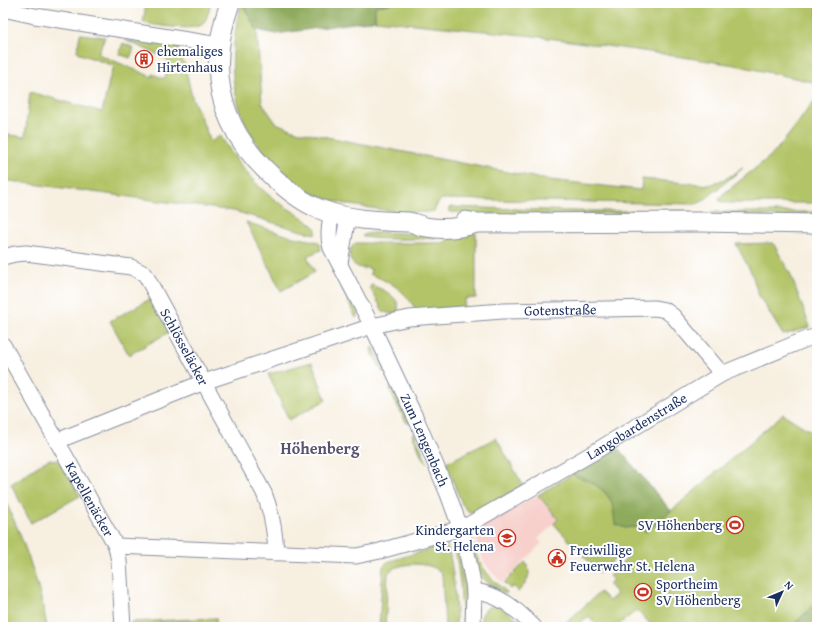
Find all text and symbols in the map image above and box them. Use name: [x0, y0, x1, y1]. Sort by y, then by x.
place label: ehemaliges Hirtenhaus: [157, 41, 223, 77]
building icon: ehemaliges Hirtenhaus: [134, 49, 154, 69]
street label: Gotenstraße: [524, 299, 597, 321]
street label: Schlösseläcker: [155, 305, 214, 389]
street label: Langobardenstraße: [583, 388, 691, 465]
street label: Zum Lengenbach: [395, 390, 454, 490]
district label: Höhenberg: [281, 436, 360, 460]
street label: Kapellenäcker: [61, 458, 119, 541]
place label: SV Höhenberg: [638, 515, 722, 535]
sports icon: SV Höhenberg: [725, 515, 745, 535]
place label: Kindergarten St. Helena: [415, 520, 494, 556]
school or university icon: Kindergarten St. Helena: [497, 528, 517, 548]
place label: Freiwillige Feuerwehr St. Helena: [570, 540, 695, 576]
public building icon: Freiwillige Feuerwehr St. Helena: [547, 548, 567, 568]
north arrow: [762, 572, 802, 612]
place label: Sportheim SV Höhenberg: [656, 574, 740, 610]
text: N: [781, 577, 798, 594]
sports icon: Sportheim SV Höhenberg: [633, 582, 653, 602]

